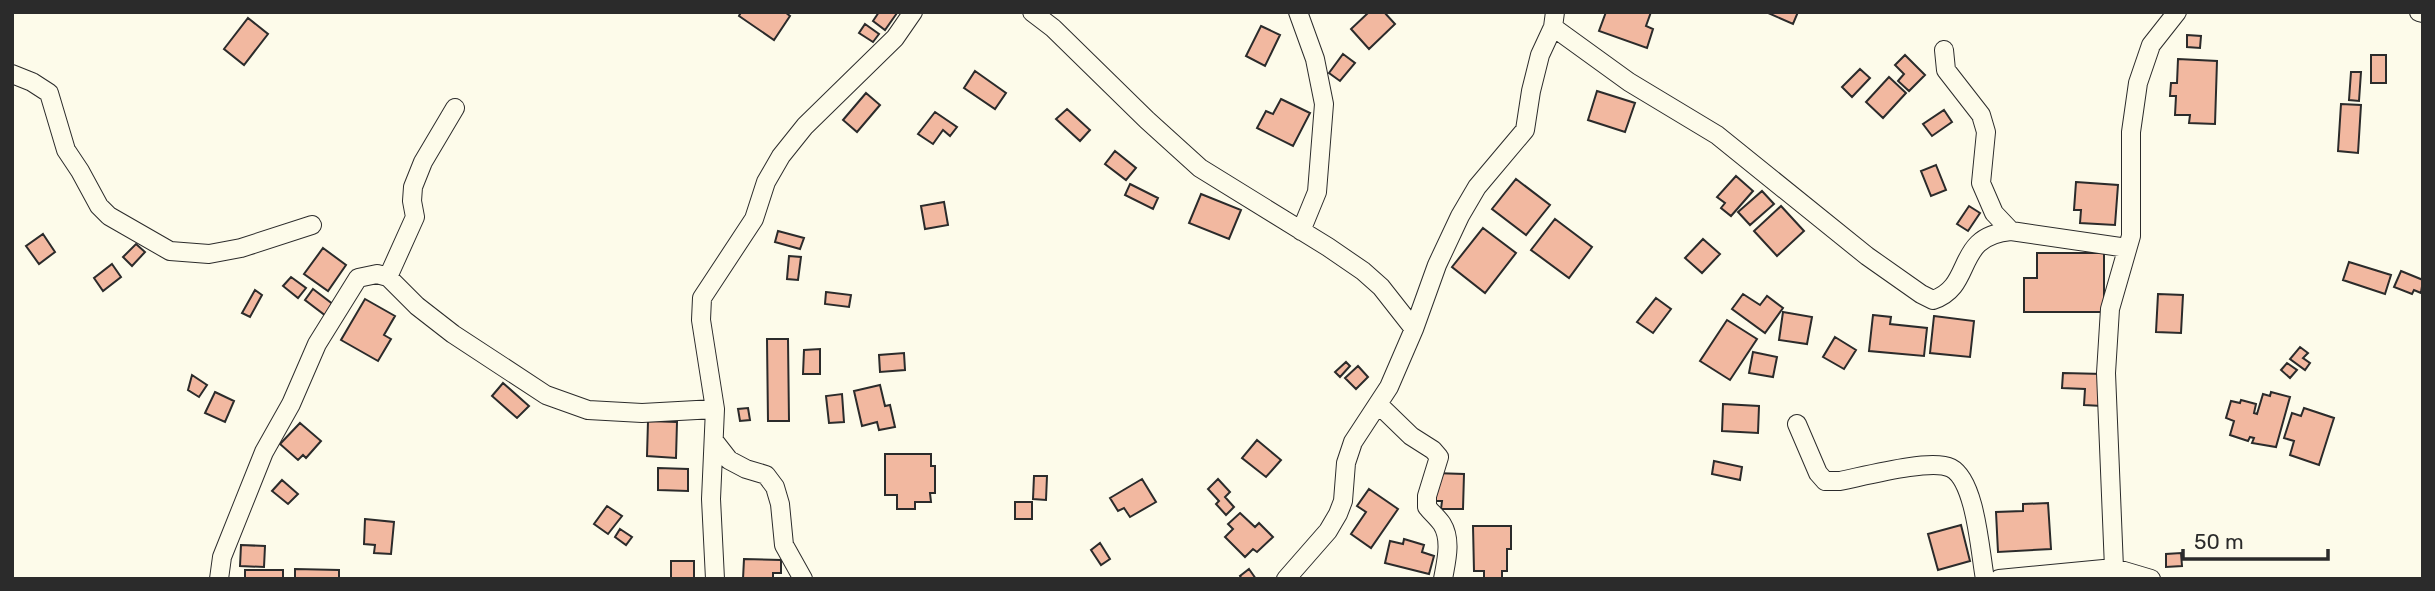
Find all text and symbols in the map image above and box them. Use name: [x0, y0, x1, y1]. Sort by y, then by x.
scale bar: [2183, 518, 2328, 562]
text: 50 m: [2194, 529, 2244, 554]

